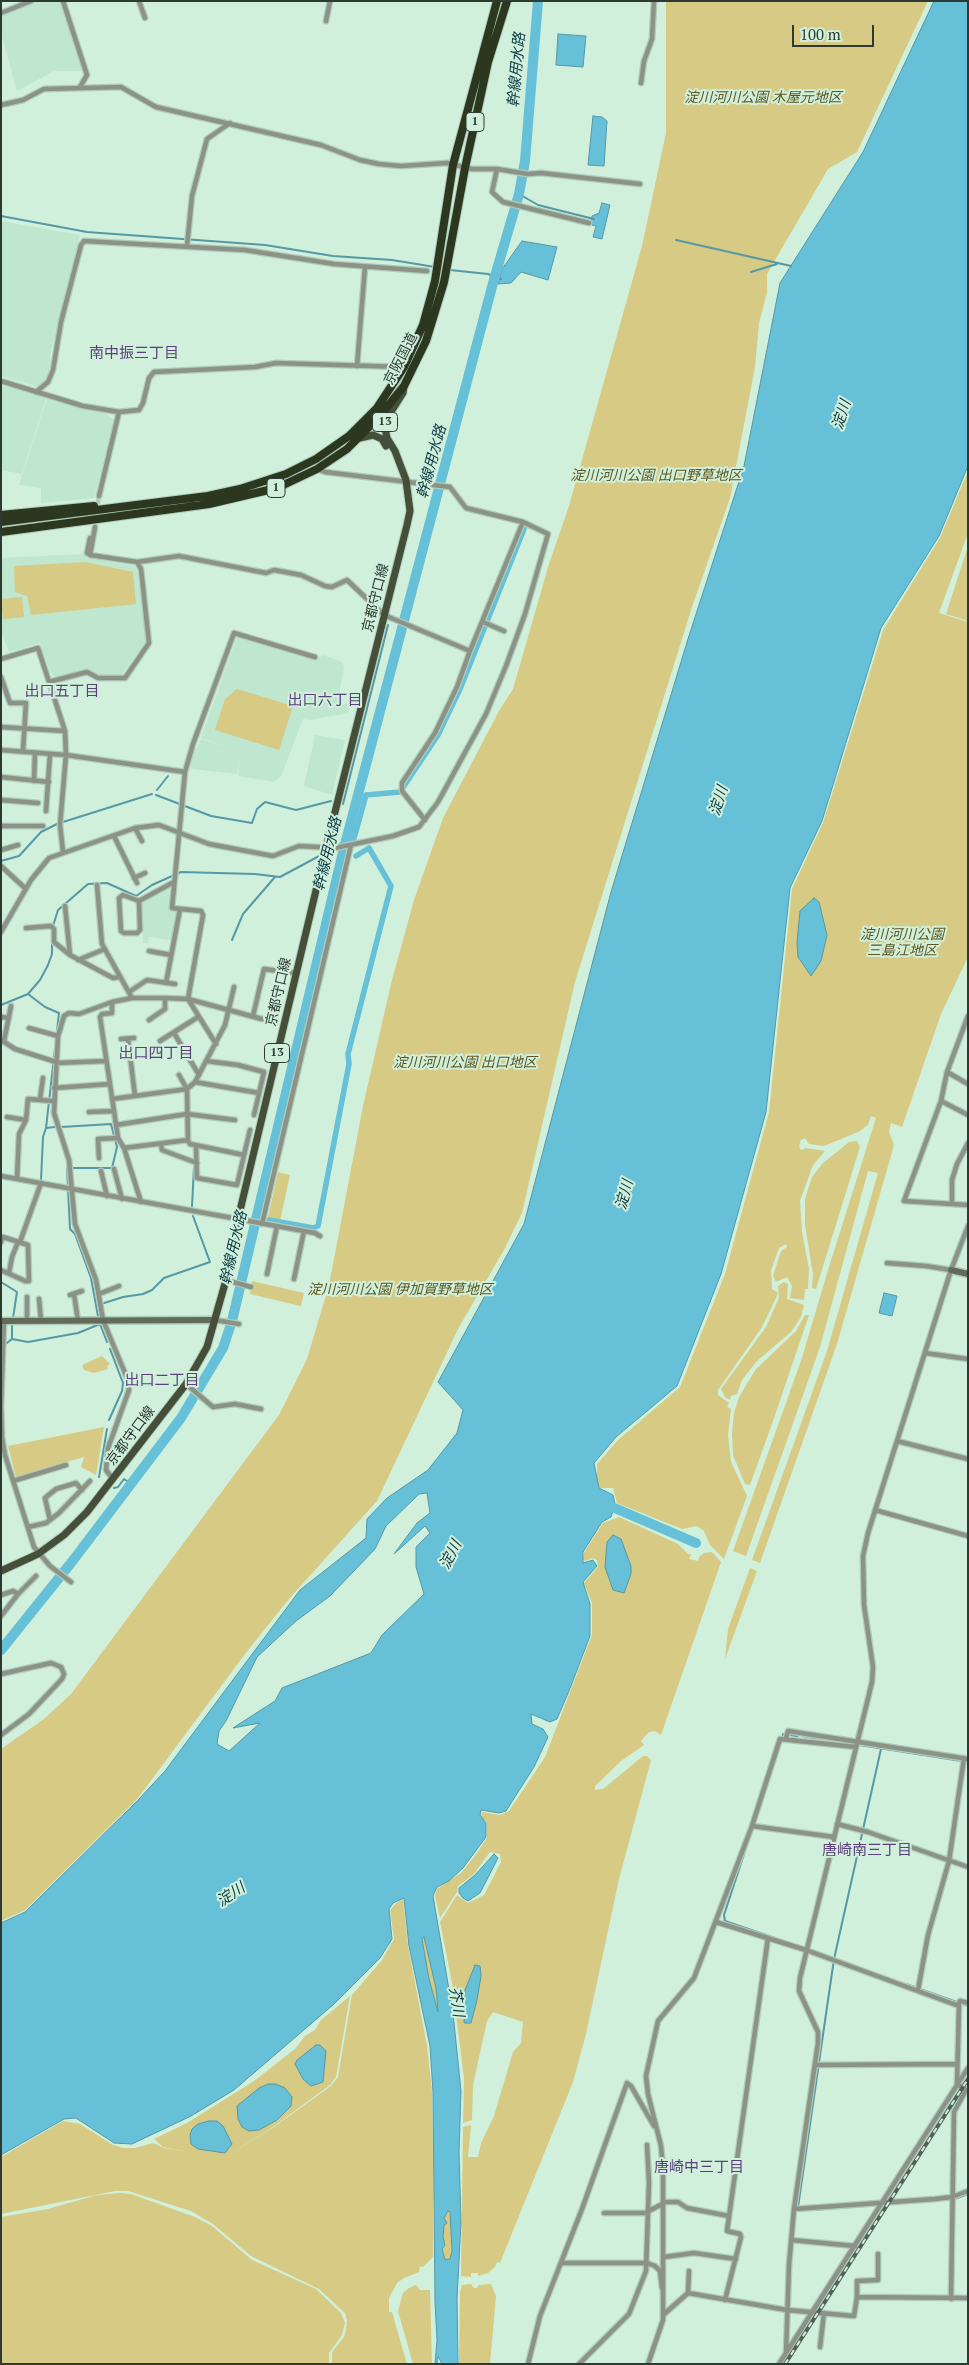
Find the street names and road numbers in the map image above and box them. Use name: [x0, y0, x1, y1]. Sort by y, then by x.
road number: 1: [466, 112, 484, 132]
street label: 京阪国道: [381, 330, 421, 388]
road number: 13: [372, 412, 398, 432]
road number: 1: [267, 478, 285, 498]
street label: 京都守口線: [359, 562, 393, 634]
street label: 京都守口線: [263, 956, 295, 1028]
road number: 13: [264, 1044, 290, 1062]
street label: 京都守口線: [103, 1403, 159, 1469]

